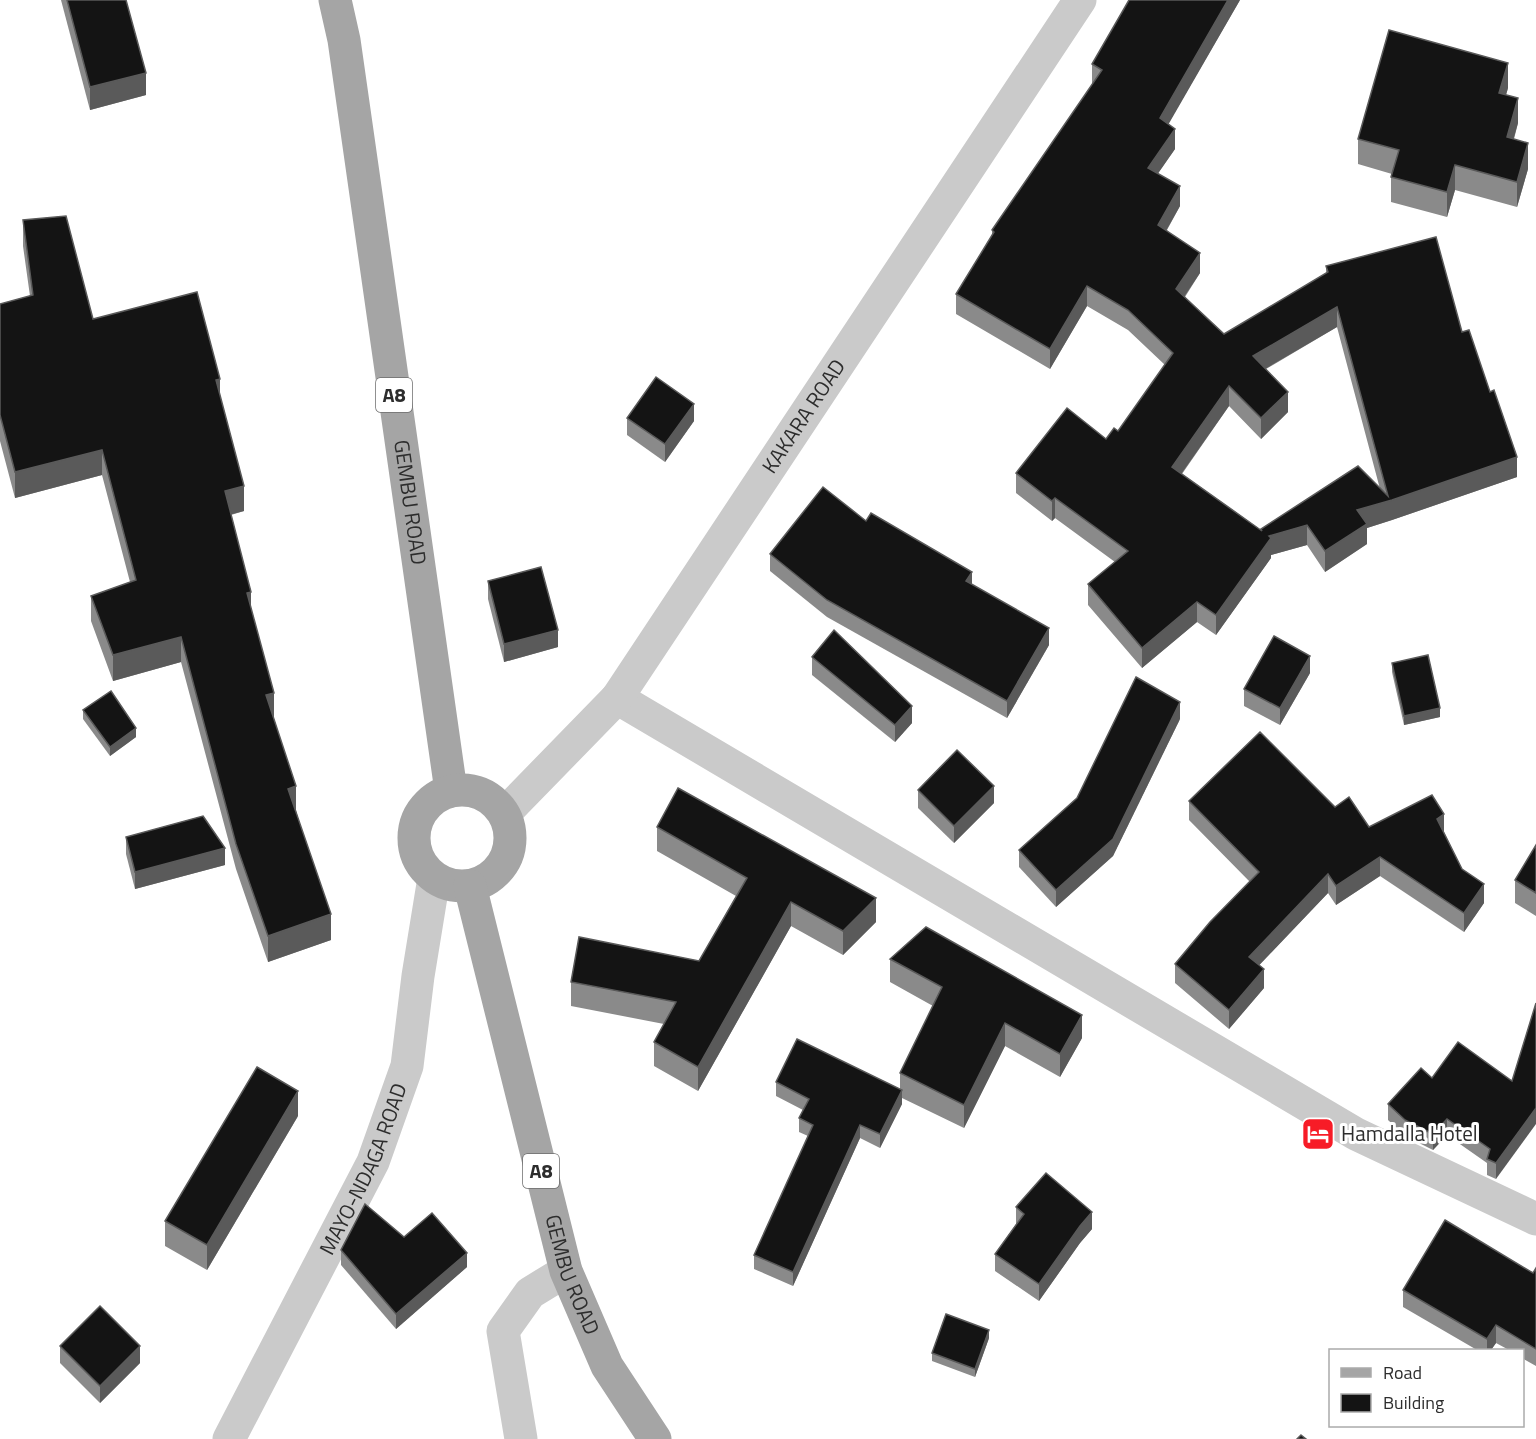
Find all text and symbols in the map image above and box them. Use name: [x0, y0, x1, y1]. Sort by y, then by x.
street label: KAKARA ROAD: [753, 352, 853, 479]
road number: A8: [376, 378, 412, 412]
street label: GEMBU ROAD: [386, 438, 436, 567]
street label: MAYO-NDAGA ROAD: [310, 1079, 415, 1260]
hotel icon: Hamdalla Hotel: [1300, 1116, 1336, 1152]
place label: Hamdalla Hotel: [1341, 1117, 1478, 1149]
road number: A8: [523, 1154, 559, 1188]
street label: GEMBU ROAD: [537, 1211, 609, 1340]
legend: [1329, 1349, 1524, 1427]
text: Road: [1383, 1359, 1422, 1386]
text: Building: [1383, 1389, 1444, 1416]

